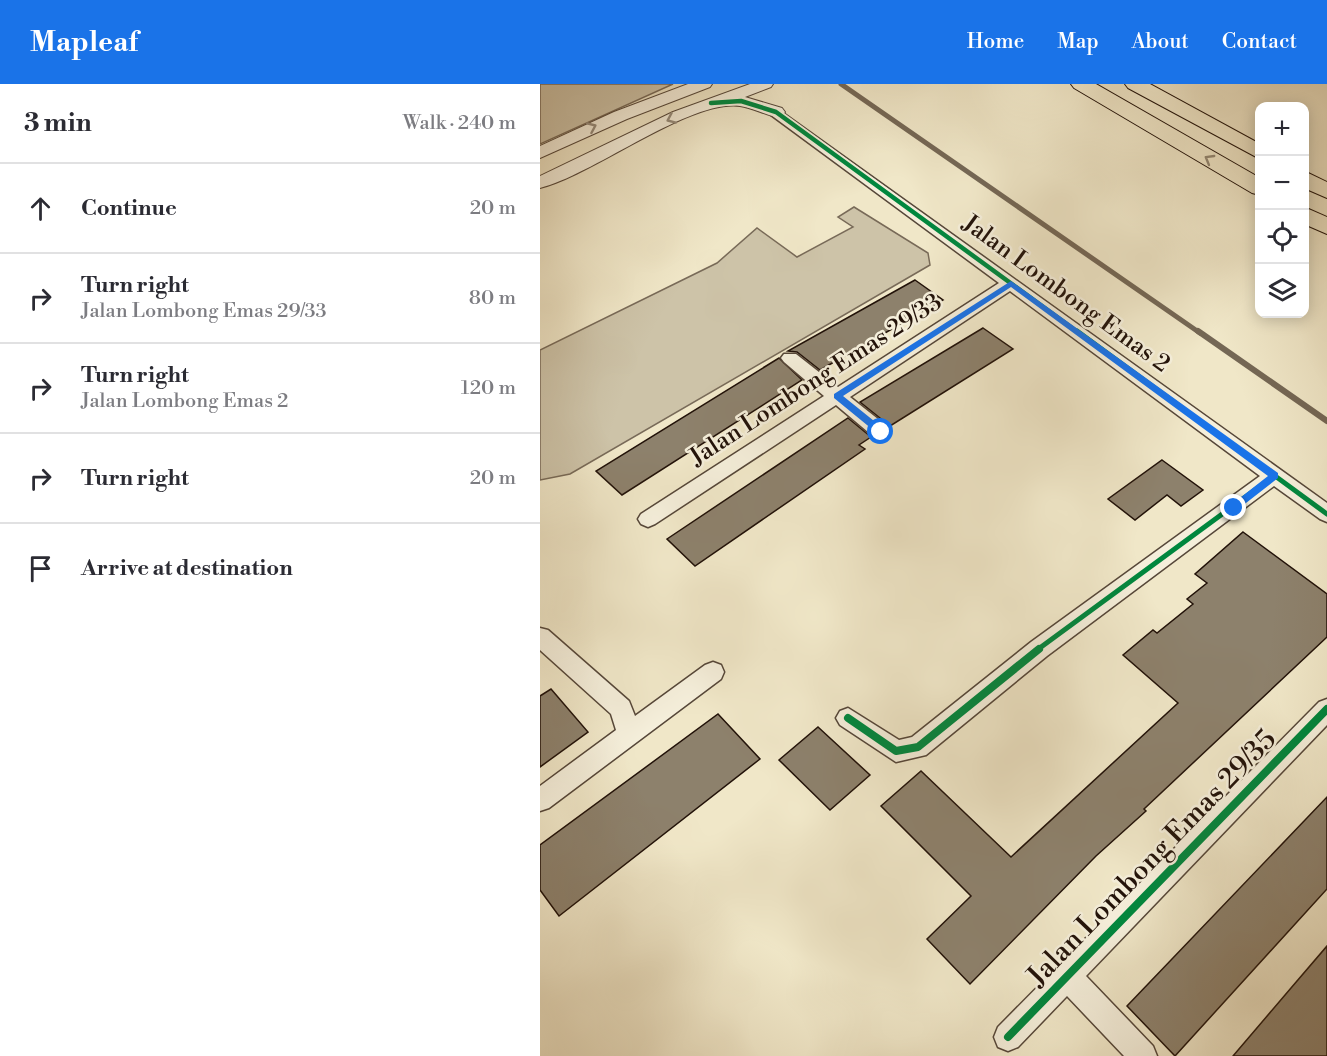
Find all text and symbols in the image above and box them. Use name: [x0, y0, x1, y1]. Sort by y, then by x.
text: Mapleaf: [30, 25, 138, 60]
text: Home: [967, 29, 1024, 55]
text: Map: [1057, 29, 1099, 55]
text: About: [1132, 29, 1189, 55]
text: Contact: [1222, 29, 1297, 55]
map controls: [1255, 102, 1309, 318]
button: +: [1255, 102, 1309, 156]
text: 3 min: [24, 107, 92, 139]
text: Walk · 240 m: [403, 111, 516, 136]
one-way arrow: [666, 112, 677, 124]
one-way arrow: [586, 123, 597, 135]
one-way arrow: [1205, 154, 1215, 166]
button: −: [1255, 156, 1309, 210]
icon: ahead: [24, 192, 57, 225]
text: Continue: [81, 195, 177, 222]
text: 20 m: [470, 196, 516, 221]
street label: Jalan Lombong Emas 2: [956, 208, 1176, 379]
button: locate: [1255, 210, 1309, 264]
button: layers: [1255, 264, 1309, 318]
text: Turn right: [81, 272, 189, 299]
icon: right: [24, 282, 57, 315]
text: 80 m: [469, 286, 516, 311]
street label: Jalan Lombong Emas 29/33: [683, 287, 948, 473]
text: Jalan Lombong Emas 29/33: [81, 299, 326, 324]
text: Turn right: [81, 362, 189, 389]
icon: right: [24, 372, 57, 405]
text: 120 m: [461, 376, 516, 401]
text: Jalan Lombong Emas 2: [81, 389, 288, 414]
route start: [867, 418, 893, 444]
icon: right: [24, 462, 57, 495]
text: Turn right: [81, 465, 189, 492]
text: 20 m: [470, 466, 516, 491]
route end: [1220, 494, 1246, 520]
icon: arrive: [24, 552, 57, 585]
text: Arrive at destination: [81, 555, 293, 582]
street label: Jalan Lombong Emas 29/35: [1019, 722, 1284, 994]

